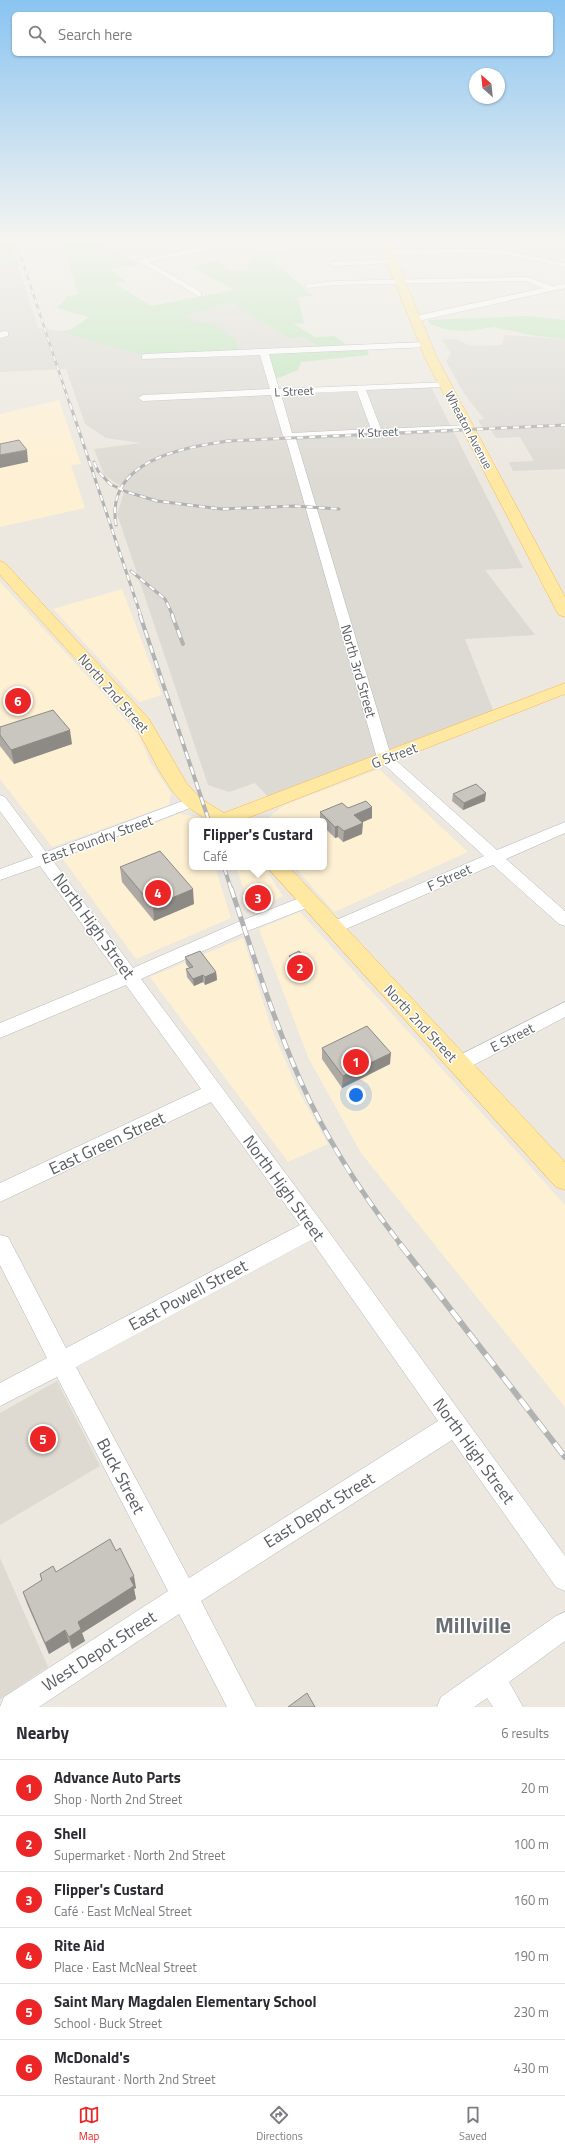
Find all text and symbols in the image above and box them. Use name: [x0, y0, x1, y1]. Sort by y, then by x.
search box: [12, 12, 553, 56]
icon: search: [26, 23, 48, 45]
text: Search here: [58, 23, 132, 46]
north arrow: [469, 68, 505, 104]
street label: L Street: [274, 380, 315, 402]
street label: Wheaton Avenue: [440, 387, 498, 473]
street label: K Street: [357, 421, 399, 443]
street label: North 3rd Street: [336, 622, 382, 720]
street label: North 2nd Street: [74, 649, 154, 737]
pin: 6: [5, 686, 31, 716]
street label: G Street: [368, 737, 420, 773]
street label: East Foundry Street: [38, 809, 156, 869]
popup: [189, 818, 327, 870]
text: Flipper's Custard: [203, 823, 313, 846]
text: Café: [203, 846, 227, 866]
street label: F Street: [423, 858, 475, 896]
street label: North High Street: [47, 867, 141, 985]
pin: 4: [145, 878, 171, 908]
pin: 3: [245, 883, 271, 913]
pin: 2: [287, 953, 313, 983]
street label: North 2nd Street: [380, 980, 463, 1066]
street label: E Street: [486, 1017, 538, 1057]
pin: 1: [343, 1047, 369, 1077]
your location: [346, 1085, 366, 1105]
street label: East Green Street: [45, 1105, 169, 1181]
street label: North High Street: [237, 1129, 331, 1247]
street label: East Powell Street: [124, 1253, 252, 1337]
street label: North High Street: [427, 1392, 521, 1510]
pin: 5: [30, 1424, 56, 1454]
street label: Buck Street: [90, 1433, 152, 1519]
street label: East Depot Street: [258, 1465, 380, 1555]
street label: West Depot Street: [37, 1604, 161, 1698]
district label: Millville: [435, 1608, 511, 1642]
text: Nearby: [16, 1720, 69, 1746]
text: 6 results: [501, 1723, 549, 1743]
text: Advance Auto Parts: [54, 1766, 181, 1789]
text: 1: [25, 1778, 33, 1798]
text: 20 m: [521, 1778, 549, 1798]
text: Shop · North 2nd Street: [54, 1789, 182, 1809]
text: Shell: [54, 1822, 86, 1845]
text: 2: [25, 1834, 33, 1854]
text: 100 m: [513, 1834, 549, 1854]
text: Supermarket · North 2nd Street: [54, 1845, 225, 1865]
text: Flipper's Custard: [54, 1878, 164, 1901]
text: 3: [25, 1890, 33, 1910]
text: 160 m: [513, 1890, 549, 1910]
text: Café · East McNeal Street: [54, 1901, 192, 1921]
text: Rite Aid: [54, 1934, 105, 1957]
text: 4: [25, 1946, 33, 1966]
text: 190 m: [513, 1946, 549, 1966]
text: Place · East McNeal Street: [54, 1957, 197, 1977]
text: Saint Mary Magdalen Elementary School: [54, 1990, 317, 2013]
text: 5: [25, 2002, 33, 2022]
text: 230 m: [513, 2002, 549, 2022]
text: School · Buck Street: [54, 2013, 162, 2033]
text: McDonald's: [54, 2046, 130, 2069]
text: 6: [25, 2058, 33, 2078]
text: 430 m: [513, 2058, 549, 2078]
text: Restaurant · North 2nd Street: [54, 2069, 216, 2089]
tab: Map: [78, 2104, 100, 2144]
tab: Directions: [256, 2104, 303, 2144]
tab: Saved: [459, 2104, 487, 2144]

